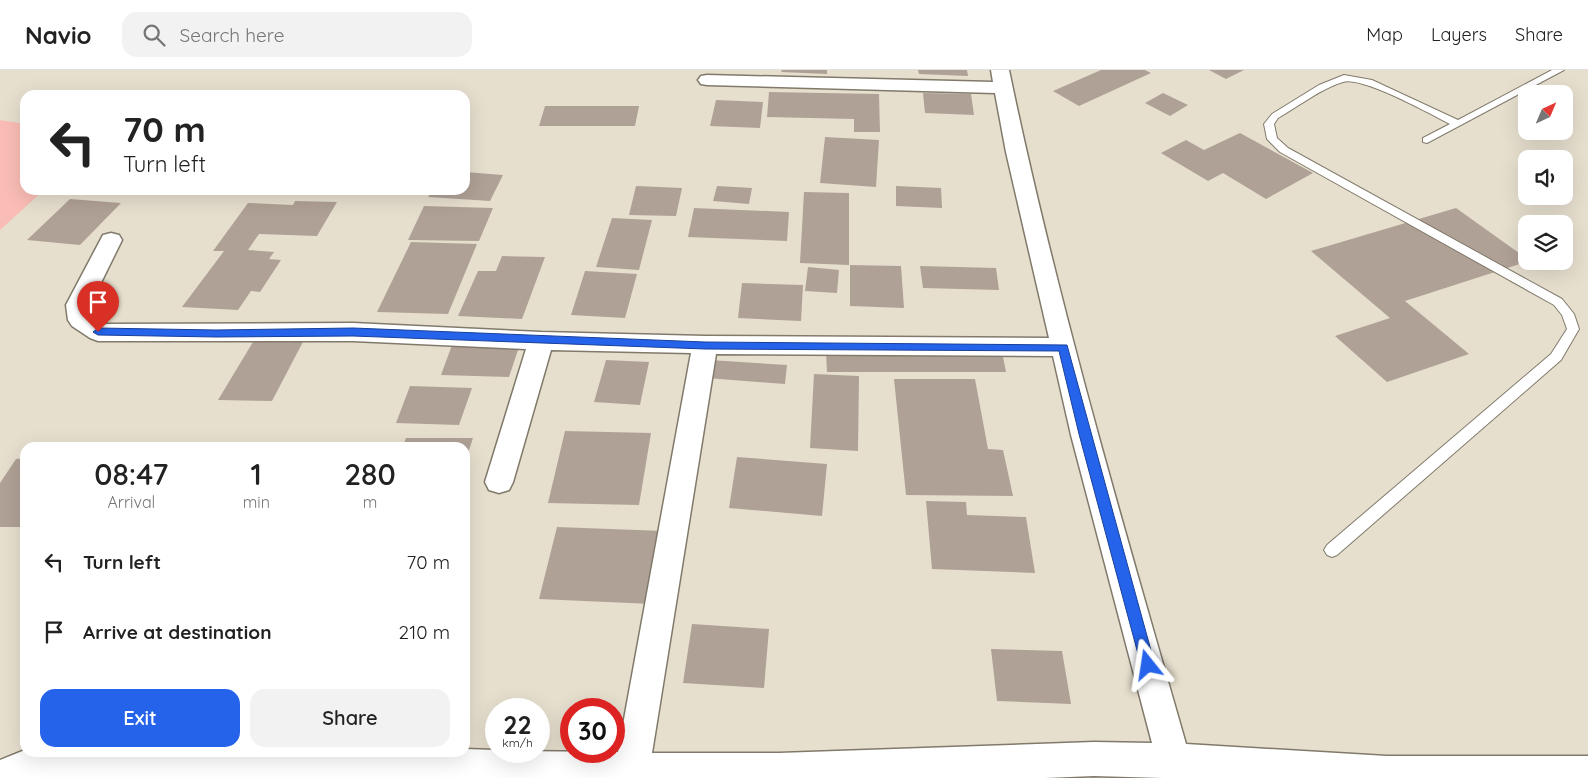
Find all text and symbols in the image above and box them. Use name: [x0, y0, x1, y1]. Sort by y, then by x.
search box: [122, 12, 472, 57]
text: Navio: [25, 20, 92, 50]
icon: search: [140, 21, 168, 49]
text: Search here: [180, 23, 284, 47]
text: Map: [1366, 23, 1403, 46]
text: Layers: [1431, 23, 1487, 46]
text: Share: [1515, 23, 1563, 46]
north arrow: [1518, 85, 1572, 140]
map controls: [1518, 85, 1573, 270]
text: 70 m: [123, 107, 206, 151]
icon: left: [40, 110, 105, 175]
text: Turn left: [123, 150, 206, 178]
button: sound: [1518, 150, 1573, 205]
button: layers: [1518, 215, 1573, 270]
pin: [77, 281, 119, 332]
icon: arrive: [84, 288, 112, 316]
text: 08:47: [94, 455, 168, 493]
text: 1: [251, 455, 262, 493]
text: 280: [344, 455, 396, 493]
text: Arrival: [107, 492, 155, 512]
text: min: [243, 492, 270, 512]
text: m: [363, 492, 377, 512]
icon: left: [40, 548, 68, 576]
text: Turn left: [83, 550, 161, 574]
text: 70 m: [406, 550, 450, 574]
icon: arrive: [40, 618, 68, 646]
text: Arrive at destination: [83, 620, 272, 644]
text: 210 m: [399, 620, 450, 644]
position arrow: [1121, 638, 1173, 690]
button: Exit: [40, 689, 240, 747]
button: Share: [250, 689, 450, 747]
speed limit sign: 30: [560, 698, 625, 763]
text: 22: [503, 709, 532, 740]
text: km/h: [502, 735, 533, 750]

